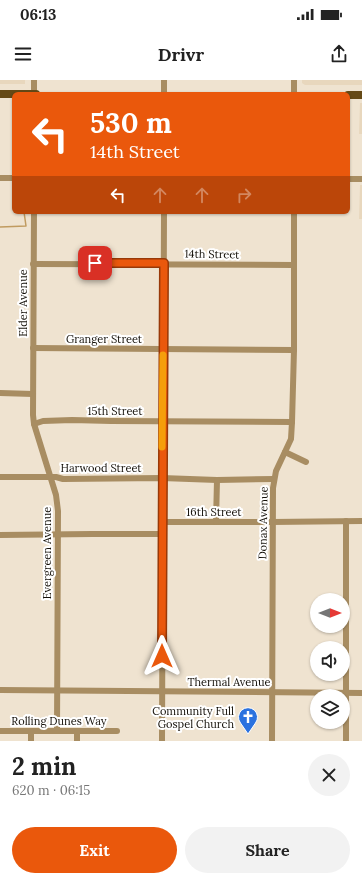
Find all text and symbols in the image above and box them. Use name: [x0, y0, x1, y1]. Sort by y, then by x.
text: 06:13: [20, 5, 56, 24]
icon: menu: [12, 43, 34, 65]
text: Drivr: [158, 43, 204, 66]
icon: share: [328, 43, 350, 65]
text: 530 m: [90, 105, 172, 141]
icon: left: [24, 108, 76, 160]
text: 14th Street: [90, 140, 180, 163]
icon: left: [107, 184, 129, 206]
icon: ahead: [149, 184, 171, 206]
icon: ahead: [191, 184, 213, 206]
icon: right: [233, 184, 255, 206]
pin: [78, 246, 112, 280]
street label: 14th Street: [184, 247, 240, 261]
icon: arrive: [84, 252, 106, 274]
street label: Elder Avenue: [16, 269, 30, 337]
street label: Granger Street: [66, 332, 143, 346]
street label: 15th Street: [88, 404, 143, 418]
street label: Harwood Street: [60, 461, 142, 475]
street label: Donax Avenue: [255, 486, 271, 560]
street label: 16th Street: [186, 505, 242, 519]
street label: Evergreen Avenue: [40, 507, 54, 599]
north arrow: [310, 593, 350, 633]
map controls: [310, 593, 350, 729]
position arrow: [141, 635, 183, 677]
button: sound: [310, 641, 350, 681]
street label: Thermal Avenue: [187, 675, 271, 689]
button: layers: [310, 689, 350, 729]
place label: Community Full Gospel Church: [152, 704, 234, 731]
church icon: Community Full Gospel Church: [237, 706, 259, 734]
street label: Rolling Dunes Way: [11, 714, 107, 728]
text: 2 min: [12, 751, 76, 782]
button: close: [308, 754, 350, 796]
text: 620 m · 06:15: [12, 782, 90, 799]
button: Exit: [12, 827, 177, 873]
button: Share: [185, 827, 350, 873]

